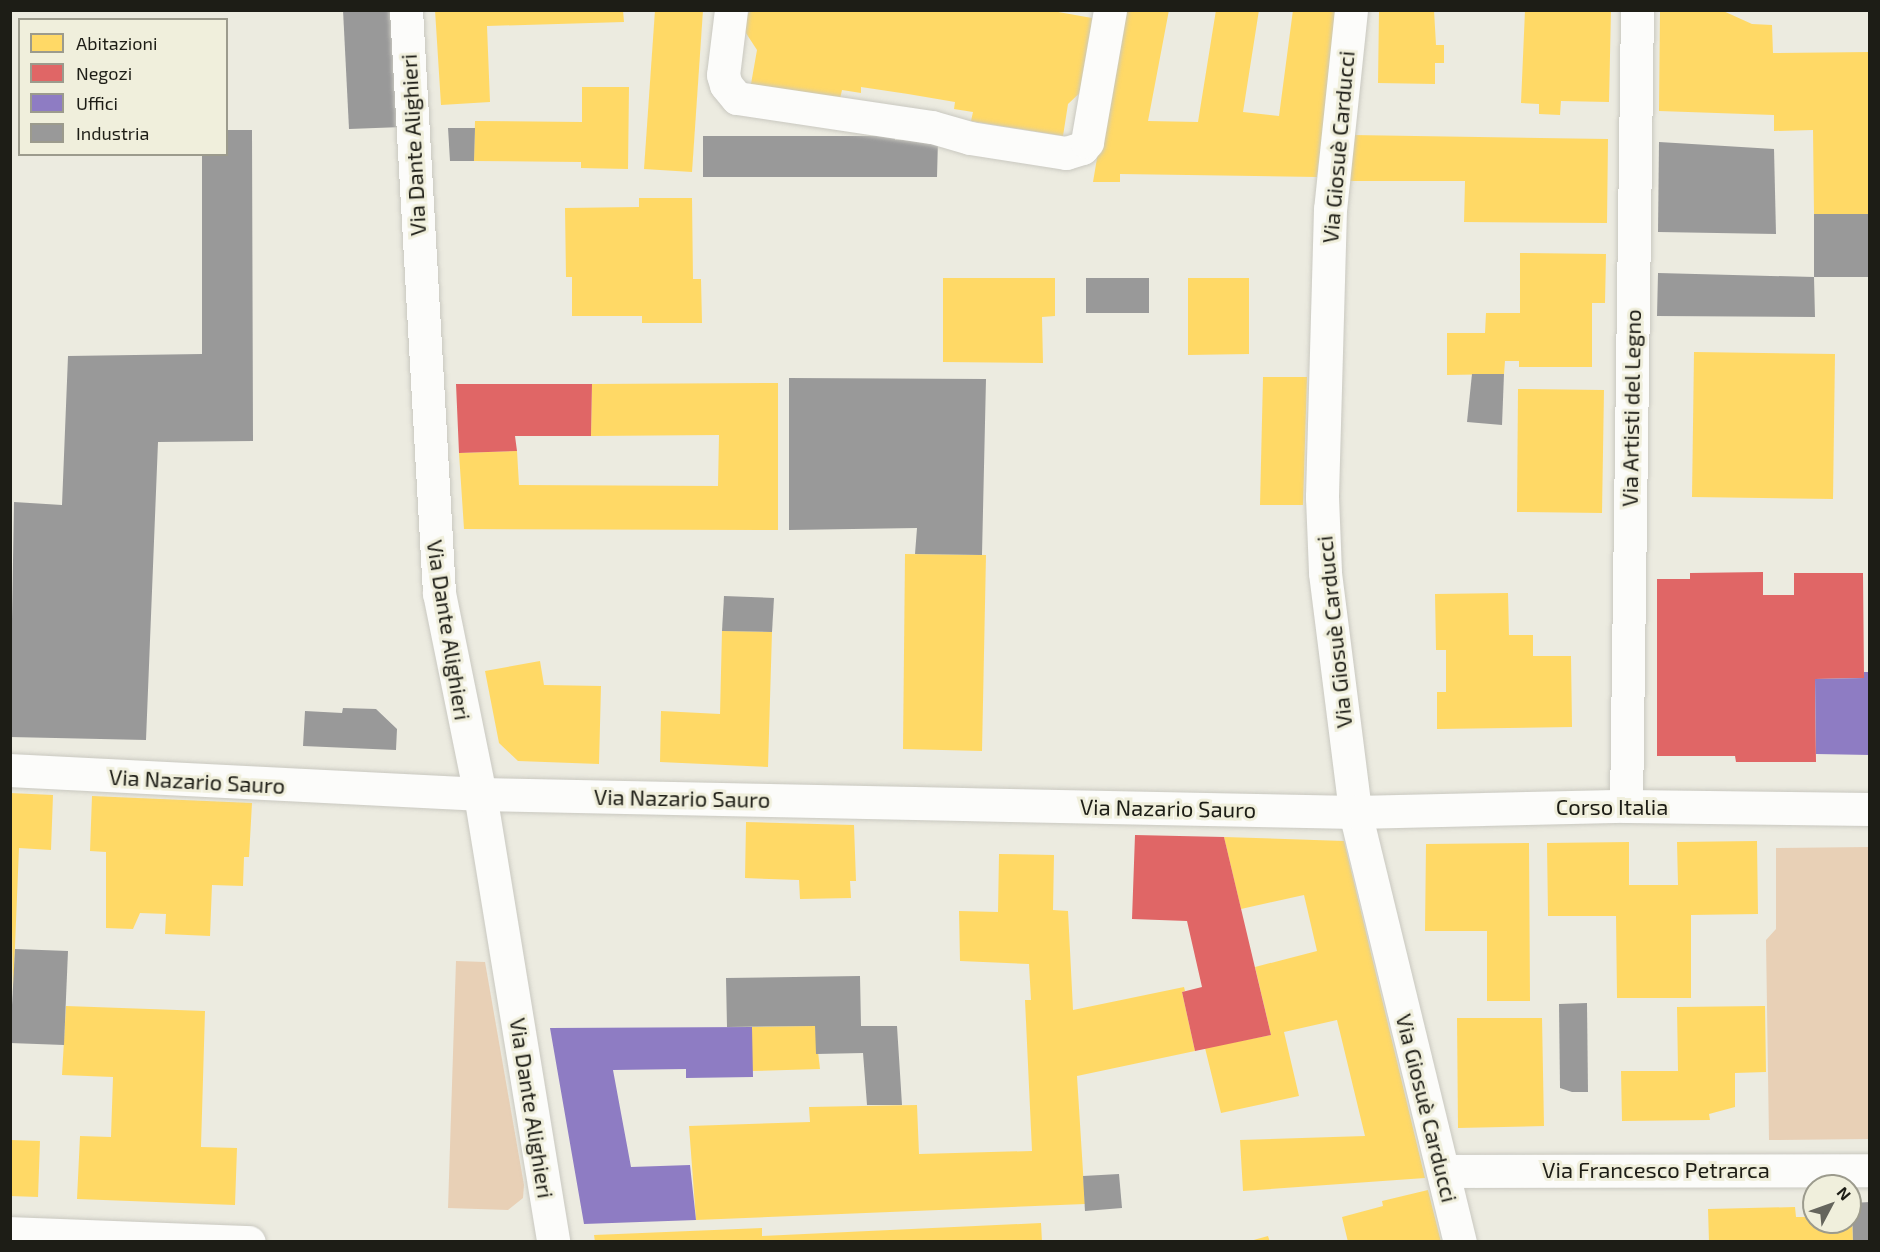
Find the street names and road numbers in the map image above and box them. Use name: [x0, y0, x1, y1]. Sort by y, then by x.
street label: Via Giosuè Carducci: [1316, 50, 1360, 244]
street label: Via Dante Alighieri: [395, 53, 431, 237]
street label: Via Artisti del Legno: [1616, 308, 1646, 508]
street label: Via Giosuè Carducci: [1311, 535, 1357, 729]
street label: Via Dante Alighieri: [422, 538, 476, 722]
street label: Via Nazario Sauro: [108, 763, 286, 799]
street label: Via Nazario Sauro: [594, 783, 770, 813]
street label: Via Nazario Sauro: [1080, 793, 1256, 823]
street label: Corso Italia: [1556, 794, 1668, 820]
street label: Via Giosuè Carducci: [1391, 1011, 1463, 1205]
street label: Via Dante Alighieri: [505, 1016, 559, 1200]
street label: Via Francesco Petrarca: [1542, 1157, 1770, 1183]

